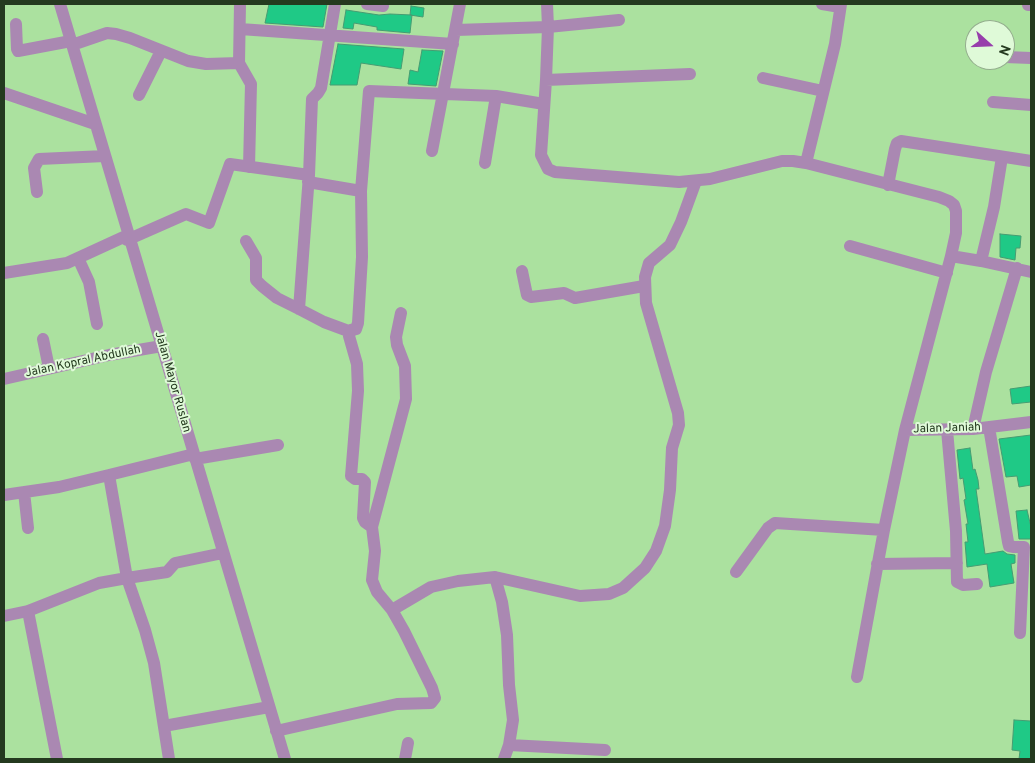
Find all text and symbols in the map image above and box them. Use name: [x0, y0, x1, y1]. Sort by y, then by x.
north arrow: [965, 20, 1015, 70]
text: N: [994, 42, 1013, 58]
street label: Jalan Mayor Ruslan: [151, 330, 193, 434]
street label: Jalan Kopral Abdullah: [24, 343, 142, 381]
street label: Jalan Janiah: [913, 421, 981, 437]

